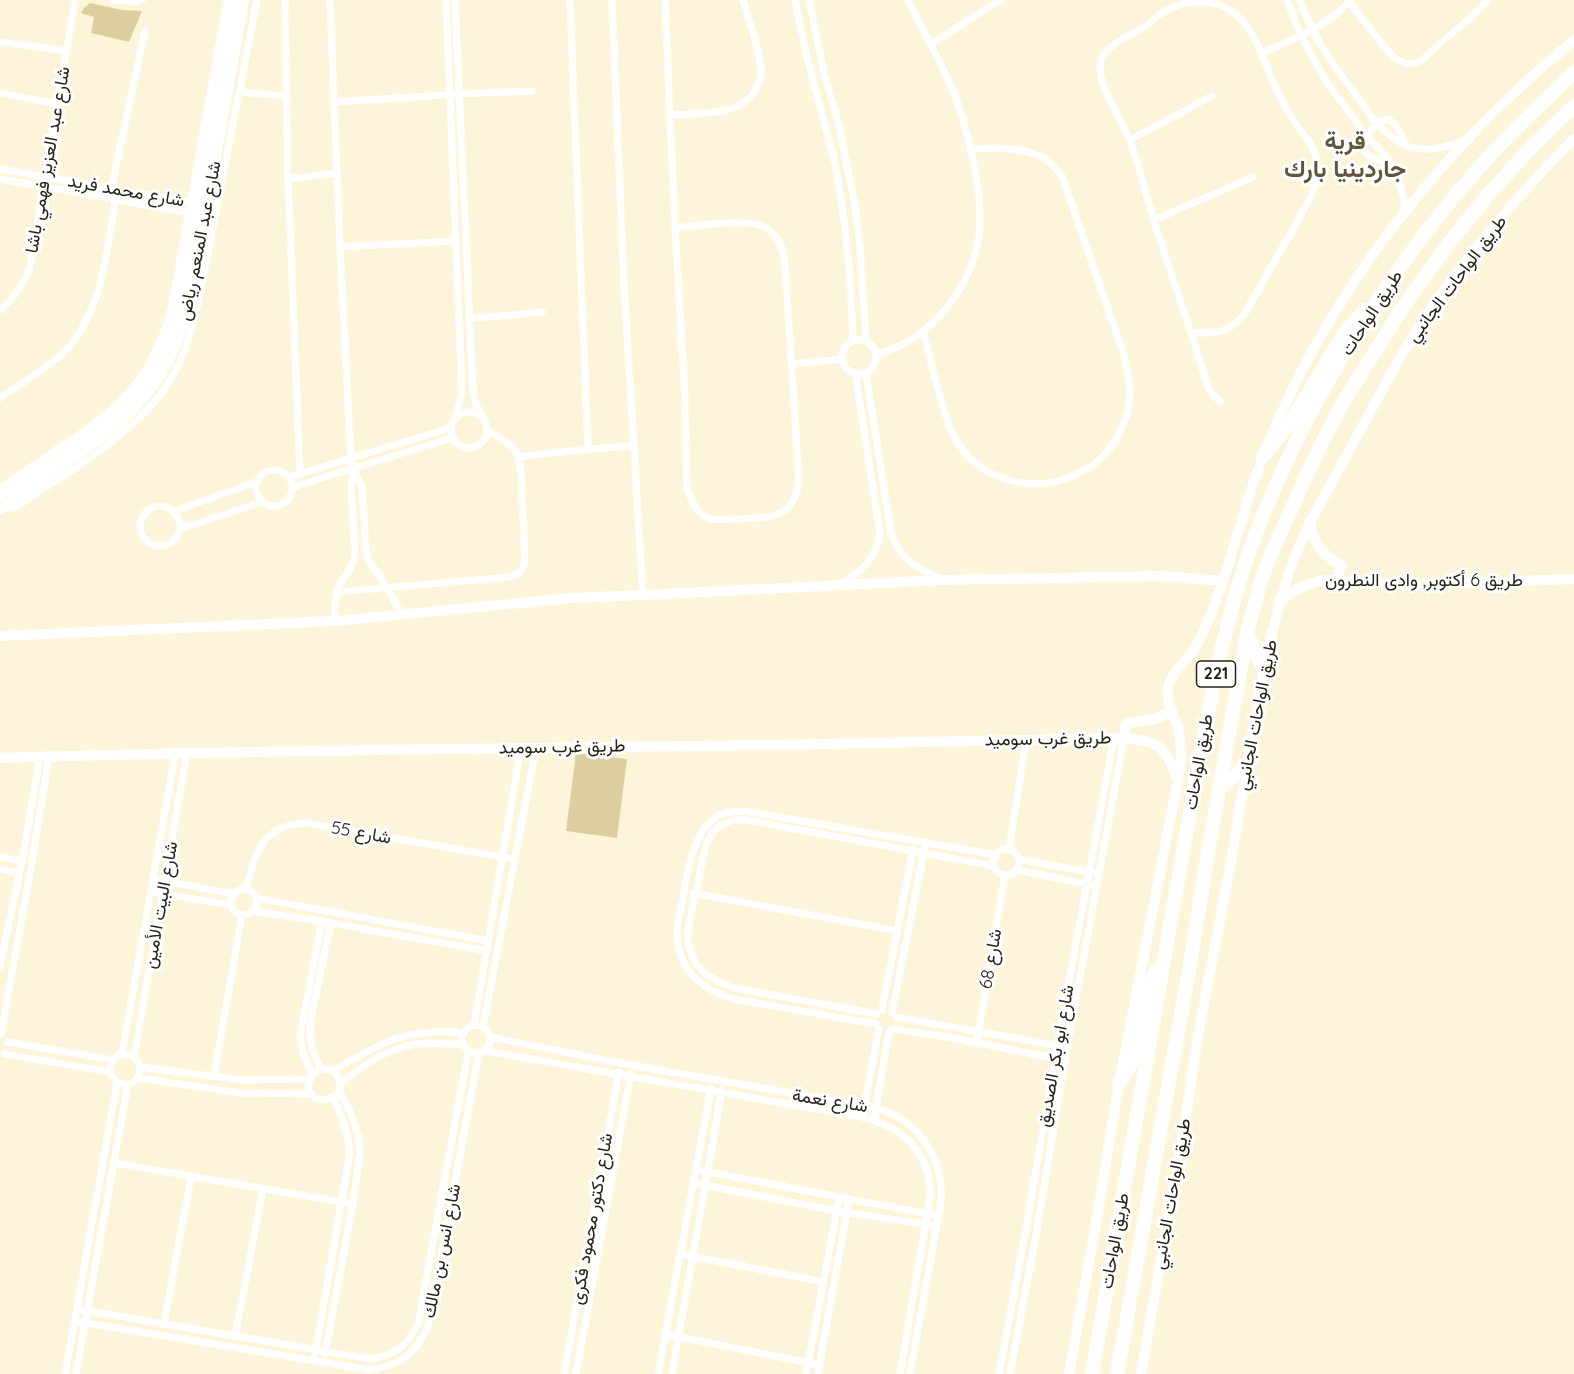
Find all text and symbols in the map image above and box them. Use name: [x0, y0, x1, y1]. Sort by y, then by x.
street label: شارع عبد العزيز فهمي باشا: [21, 65, 75, 255]
district label: قرية جاردينيا بارك: [1284, 128, 1406, 184]
street label: شارع عبد المنعم رياض: [174, 159, 226, 323]
street label: شارع محمد فريد: [66, 170, 186, 212]
street label: طريق الواحات الجانبي: [1402, 211, 1512, 347]
street label: طريق الواحات: [1336, 266, 1408, 360]
street label: طريق 6 أكتوبر, وادى النطرون: [1325, 570, 1523, 592]
street label: طريق الواحات الجانبي: [1232, 638, 1282, 792]
road number: 221: [1196, 661, 1236, 687]
street label: طريق الواحات: [1180, 712, 1218, 812]
street label: طريق غرب سوميد: [985, 727, 1111, 751]
street label: طريق غرب سوميد: [499, 735, 625, 759]
street label: شارع 55: [329, 817, 393, 849]
street label: شارع البيت الأمين: [139, 840, 183, 970]
street label: شارع 68: [975, 927, 1007, 991]
street label: شارع ابو بكر الصديق: [1033, 983, 1079, 1129]
street label: شارع نعمة: [791, 1084, 869, 1118]
street label: طريق الواحات الجانبي: [1148, 1117, 1196, 1271]
street label: شارع دكتور محمود فكرى: [566, 1132, 618, 1306]
street label: شارع انس بن مالك: [418, 1182, 466, 1320]
street label: طريق الواحات: [1096, 1191, 1134, 1291]

